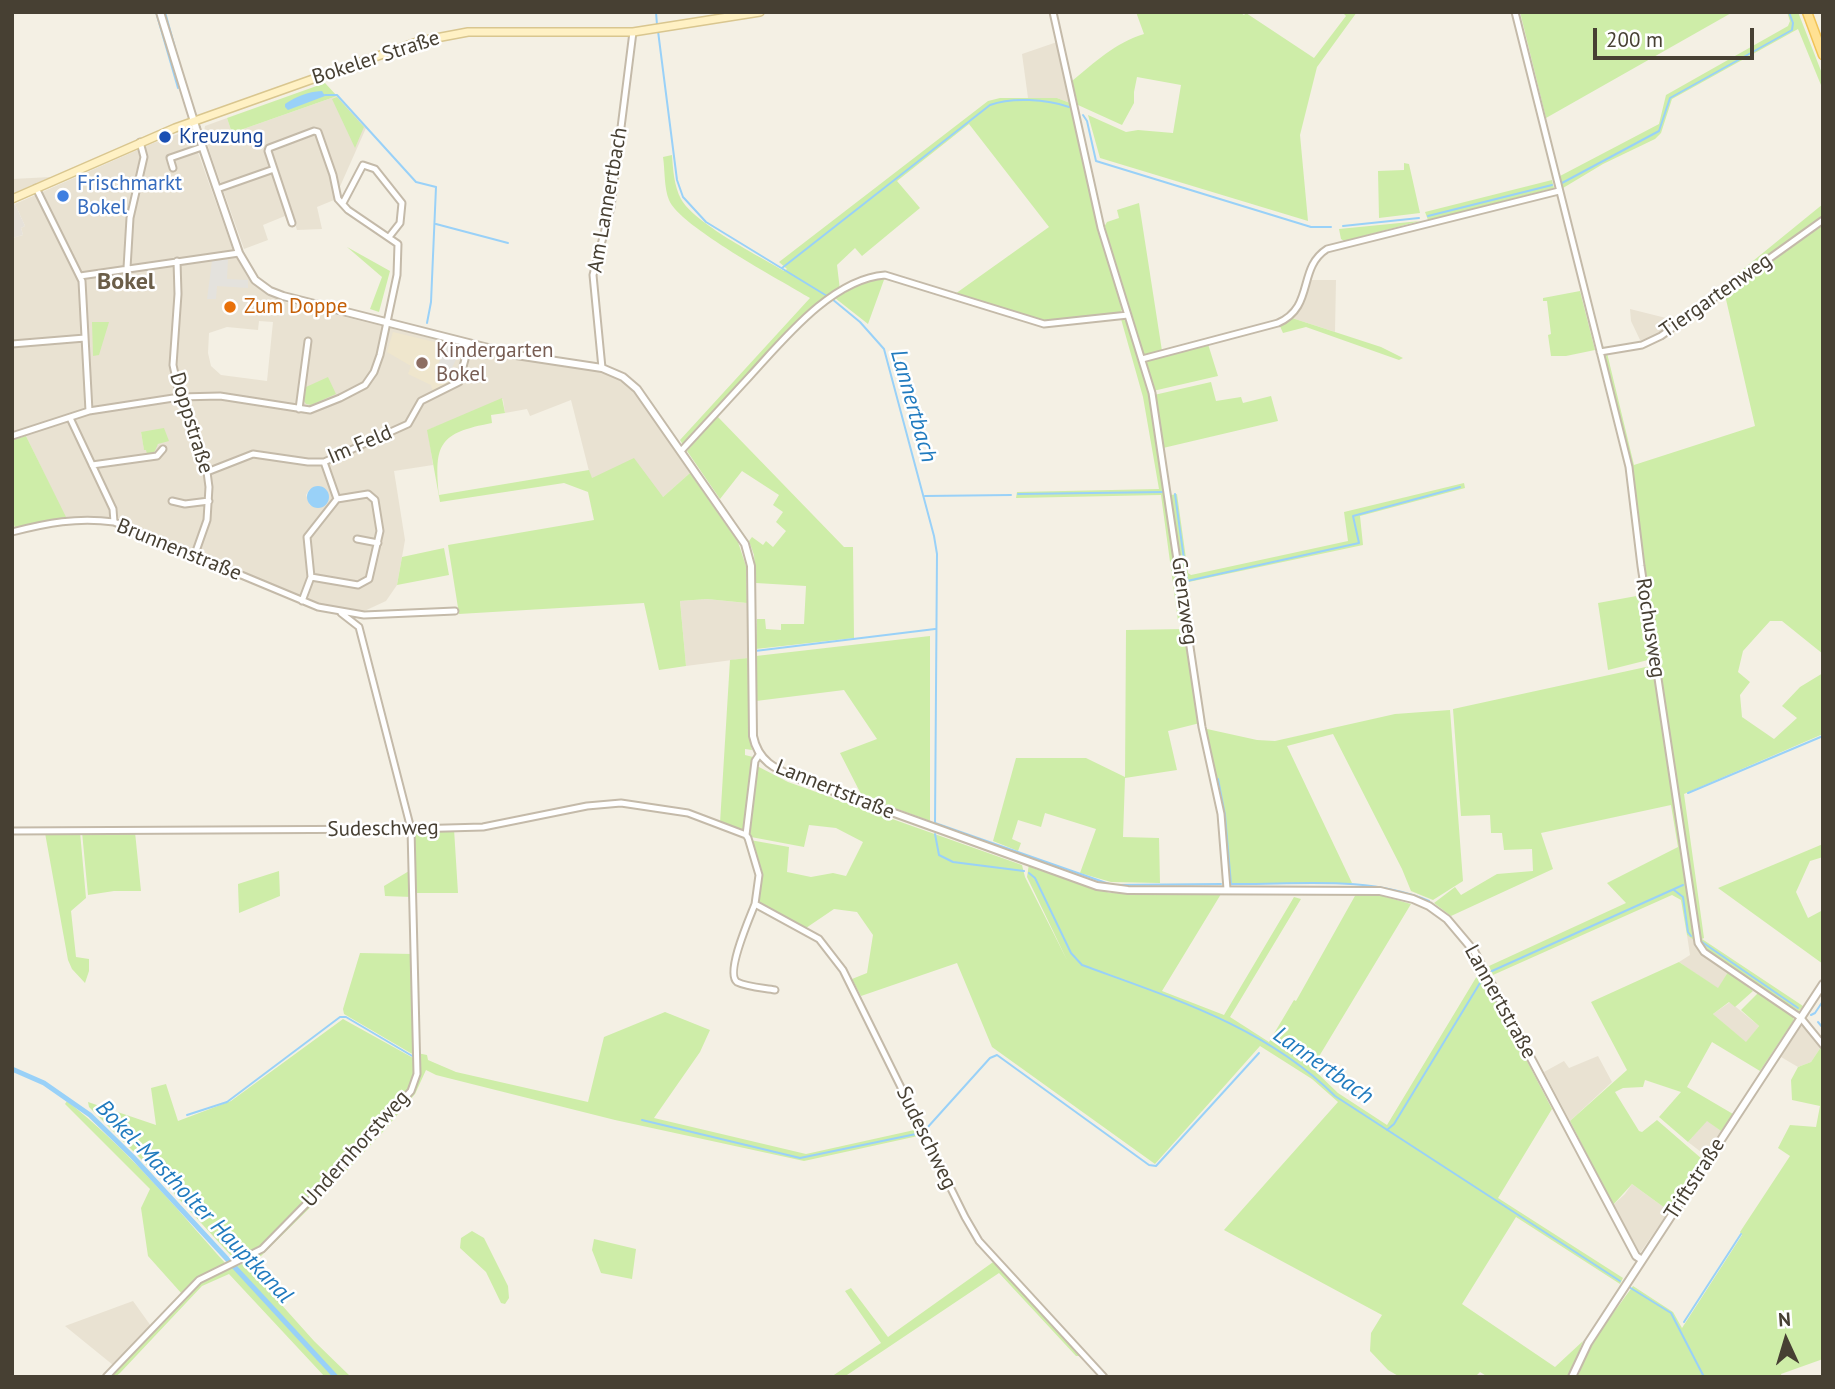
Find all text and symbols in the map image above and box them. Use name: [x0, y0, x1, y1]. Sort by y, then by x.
scale bar: [1597, 14, 1758, 58]
street label: Bokeler Straße: [309, 26, 443, 90]
text: 200 m: [1606, 26, 1663, 53]
place label: Kreuzung: [179, 124, 264, 150]
street label: Am Lannertbach: [583, 125, 633, 275]
marker: Kreuzung: [157, 129, 173, 145]
place label: Frischmarkt Bokel: [77, 171, 182, 221]
marker: Frischmarkt Bokel: [55, 188, 71, 204]
street label: Tiergartenweg: [1655, 248, 1777, 344]
district label: Bokel: [97, 268, 155, 296]
place label: Zum Doppe: [244, 294, 347, 320]
marker: Zum Doppe: [222, 299, 238, 315]
place label: Kindergarten Bokel: [436, 338, 554, 388]
water label: Lannertbach: [884, 346, 942, 466]
marker: Kindergarten Bokel: [414, 355, 430, 371]
street label: Doppstraße: [164, 369, 218, 477]
street label: Im Feld: [324, 420, 396, 470]
street label: Brunnenstraße: [113, 514, 245, 586]
street label: Grenzweg: [1165, 555, 1203, 647]
street label: Rochusweg: [1630, 576, 1670, 680]
street label: Lannertstraße: [772, 755, 898, 825]
street label: Sudeschweg: [327, 815, 439, 843]
street label: Lannertstraße: [1458, 941, 1542, 1063]
water label: Lannertbach: [1268, 1021, 1378, 1111]
street label: Sudeschweg: [890, 1083, 962, 1193]
street label: Undernhorstweg: [297, 1085, 415, 1213]
water label: Bokel-Mastholter Hauptkanal: [90, 1095, 298, 1309]
street label: Triftstraße: [1659, 1133, 1731, 1225]
north arrow: [1751, 1305, 1821, 1375]
text: N: [1777, 1307, 1792, 1331]

